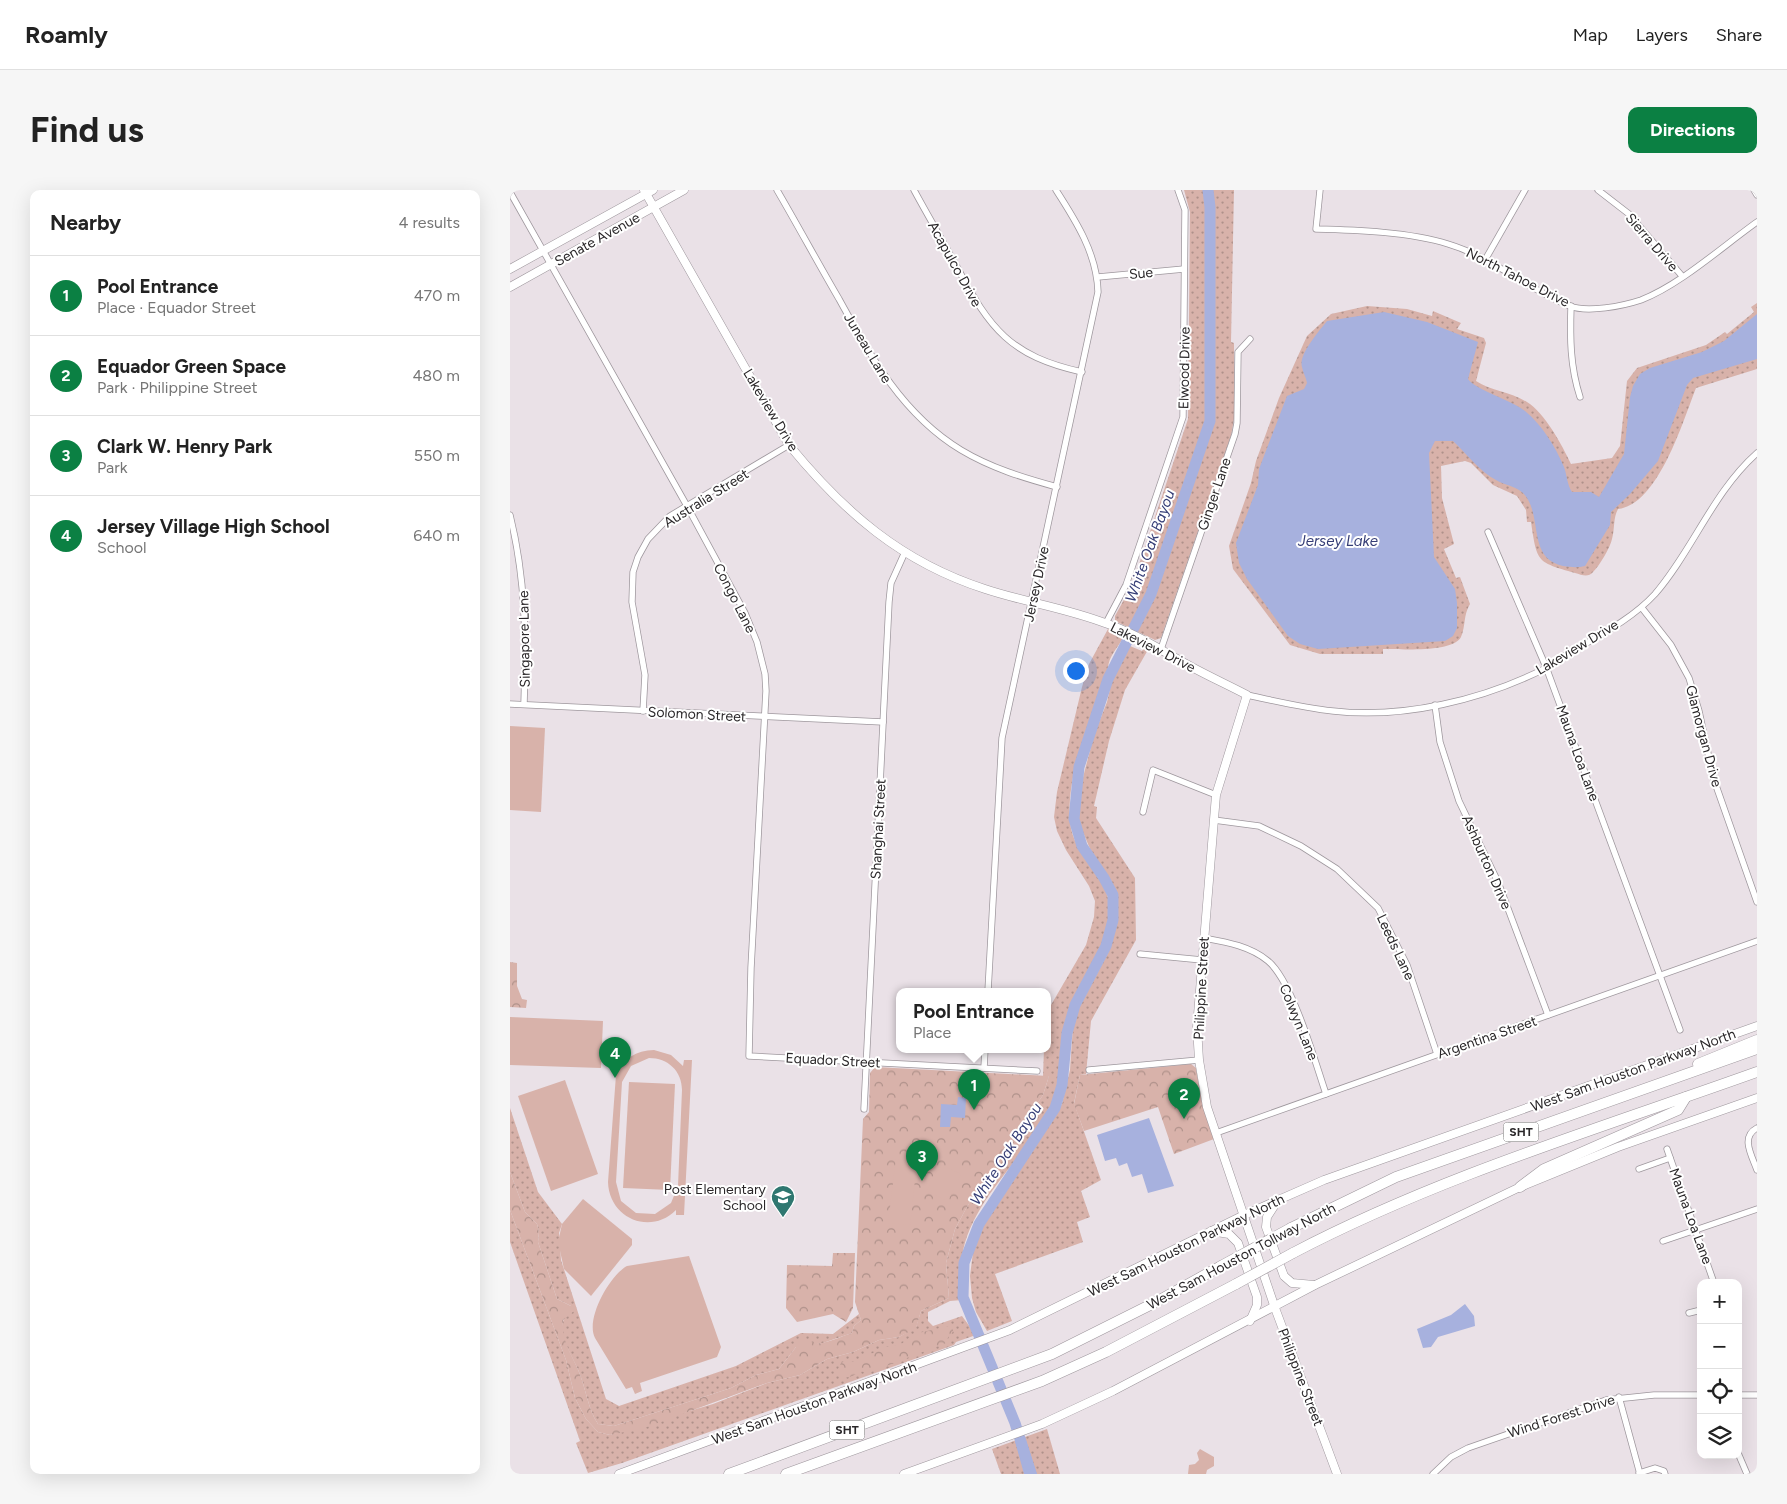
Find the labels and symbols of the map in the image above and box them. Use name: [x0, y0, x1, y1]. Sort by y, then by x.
street label: Senate Avenue: [552, 209, 643, 270]
street label: Sierra Drive: [1622, 210, 1682, 275]
street label: Acapulco Drive: [924, 219, 985, 310]
street label: North Tahoe Drive: [1463, 244, 1573, 311]
street label: Sue: [1128, 264, 1154, 283]
street label: Juneau Lane: [840, 310, 895, 387]
street label: Elwood Drive: [1175, 326, 1194, 409]
street label: Lakeview Drive: [739, 366, 802, 455]
street label: Ginger Lane: [1194, 455, 1235, 533]
street label: Australia Street: [661, 465, 752, 531]
water label: White Oak Bayou: [1121, 487, 1179, 605]
water label: Jersey Lake: [1297, 532, 1378, 550]
street label: Jersey Drive: [1020, 544, 1053, 623]
street label: Congo Lane: [710, 561, 759, 636]
street label: Singapore Lane: [515, 590, 534, 688]
street label: Lakeview Drive: [1533, 616, 1622, 679]
street label: Lakeview Drive: [1107, 619, 1199, 676]
your location: [1063, 658, 1089, 684]
street label: Glamorgan Drive: [1682, 683, 1725, 789]
street label: Solomon Street: [647, 703, 747, 726]
street label: Mauna Loa Lane: [1552, 703, 1603, 804]
street label: Shanghai Street: [867, 778, 890, 880]
street label: Ashburton Drive: [1458, 812, 1515, 912]
street label: Leeds Lane: [1373, 912, 1418, 983]
street label: Philippine Street: [1190, 936, 1213, 1040]
street label: Colwyn Lane: [1276, 982, 1322, 1063]
street label: Argentina Street: [1435, 1012, 1539, 1062]
street label: West Sam Houston Parkway North: [1528, 1025, 1738, 1115]
pin: 4: [599, 1037, 631, 1078]
street label: Equador Street: [785, 1050, 881, 1071]
pin: 1: [958, 1069, 990, 1110]
pin: 2: [1168, 1078, 1200, 1119]
water label: White Oak Bayou: [966, 1100, 1046, 1208]
road number: SHT: [1504, 1122, 1538, 1142]
pin: 3: [906, 1140, 938, 1181]
street label: Mauna Loa Lane: [1665, 1166, 1716, 1267]
place label: Post Elementary School: [664, 1181, 767, 1214]
school or university icon: Post Elementary School: [770, 1184, 796, 1218]
street label: West Sam Houston Parkway North: [1085, 1190, 1287, 1301]
street label: West Sam Houston Tollway North: [1144, 1199, 1339, 1314]
street label: Philippine Street: [1274, 1326, 1327, 1428]
street label: West Sam Houston Parkway North: [709, 1358, 919, 1448]
street label: Wind Forest Drive: [1505, 1391, 1617, 1442]
road number: SHT: [830, 1420, 864, 1440]

